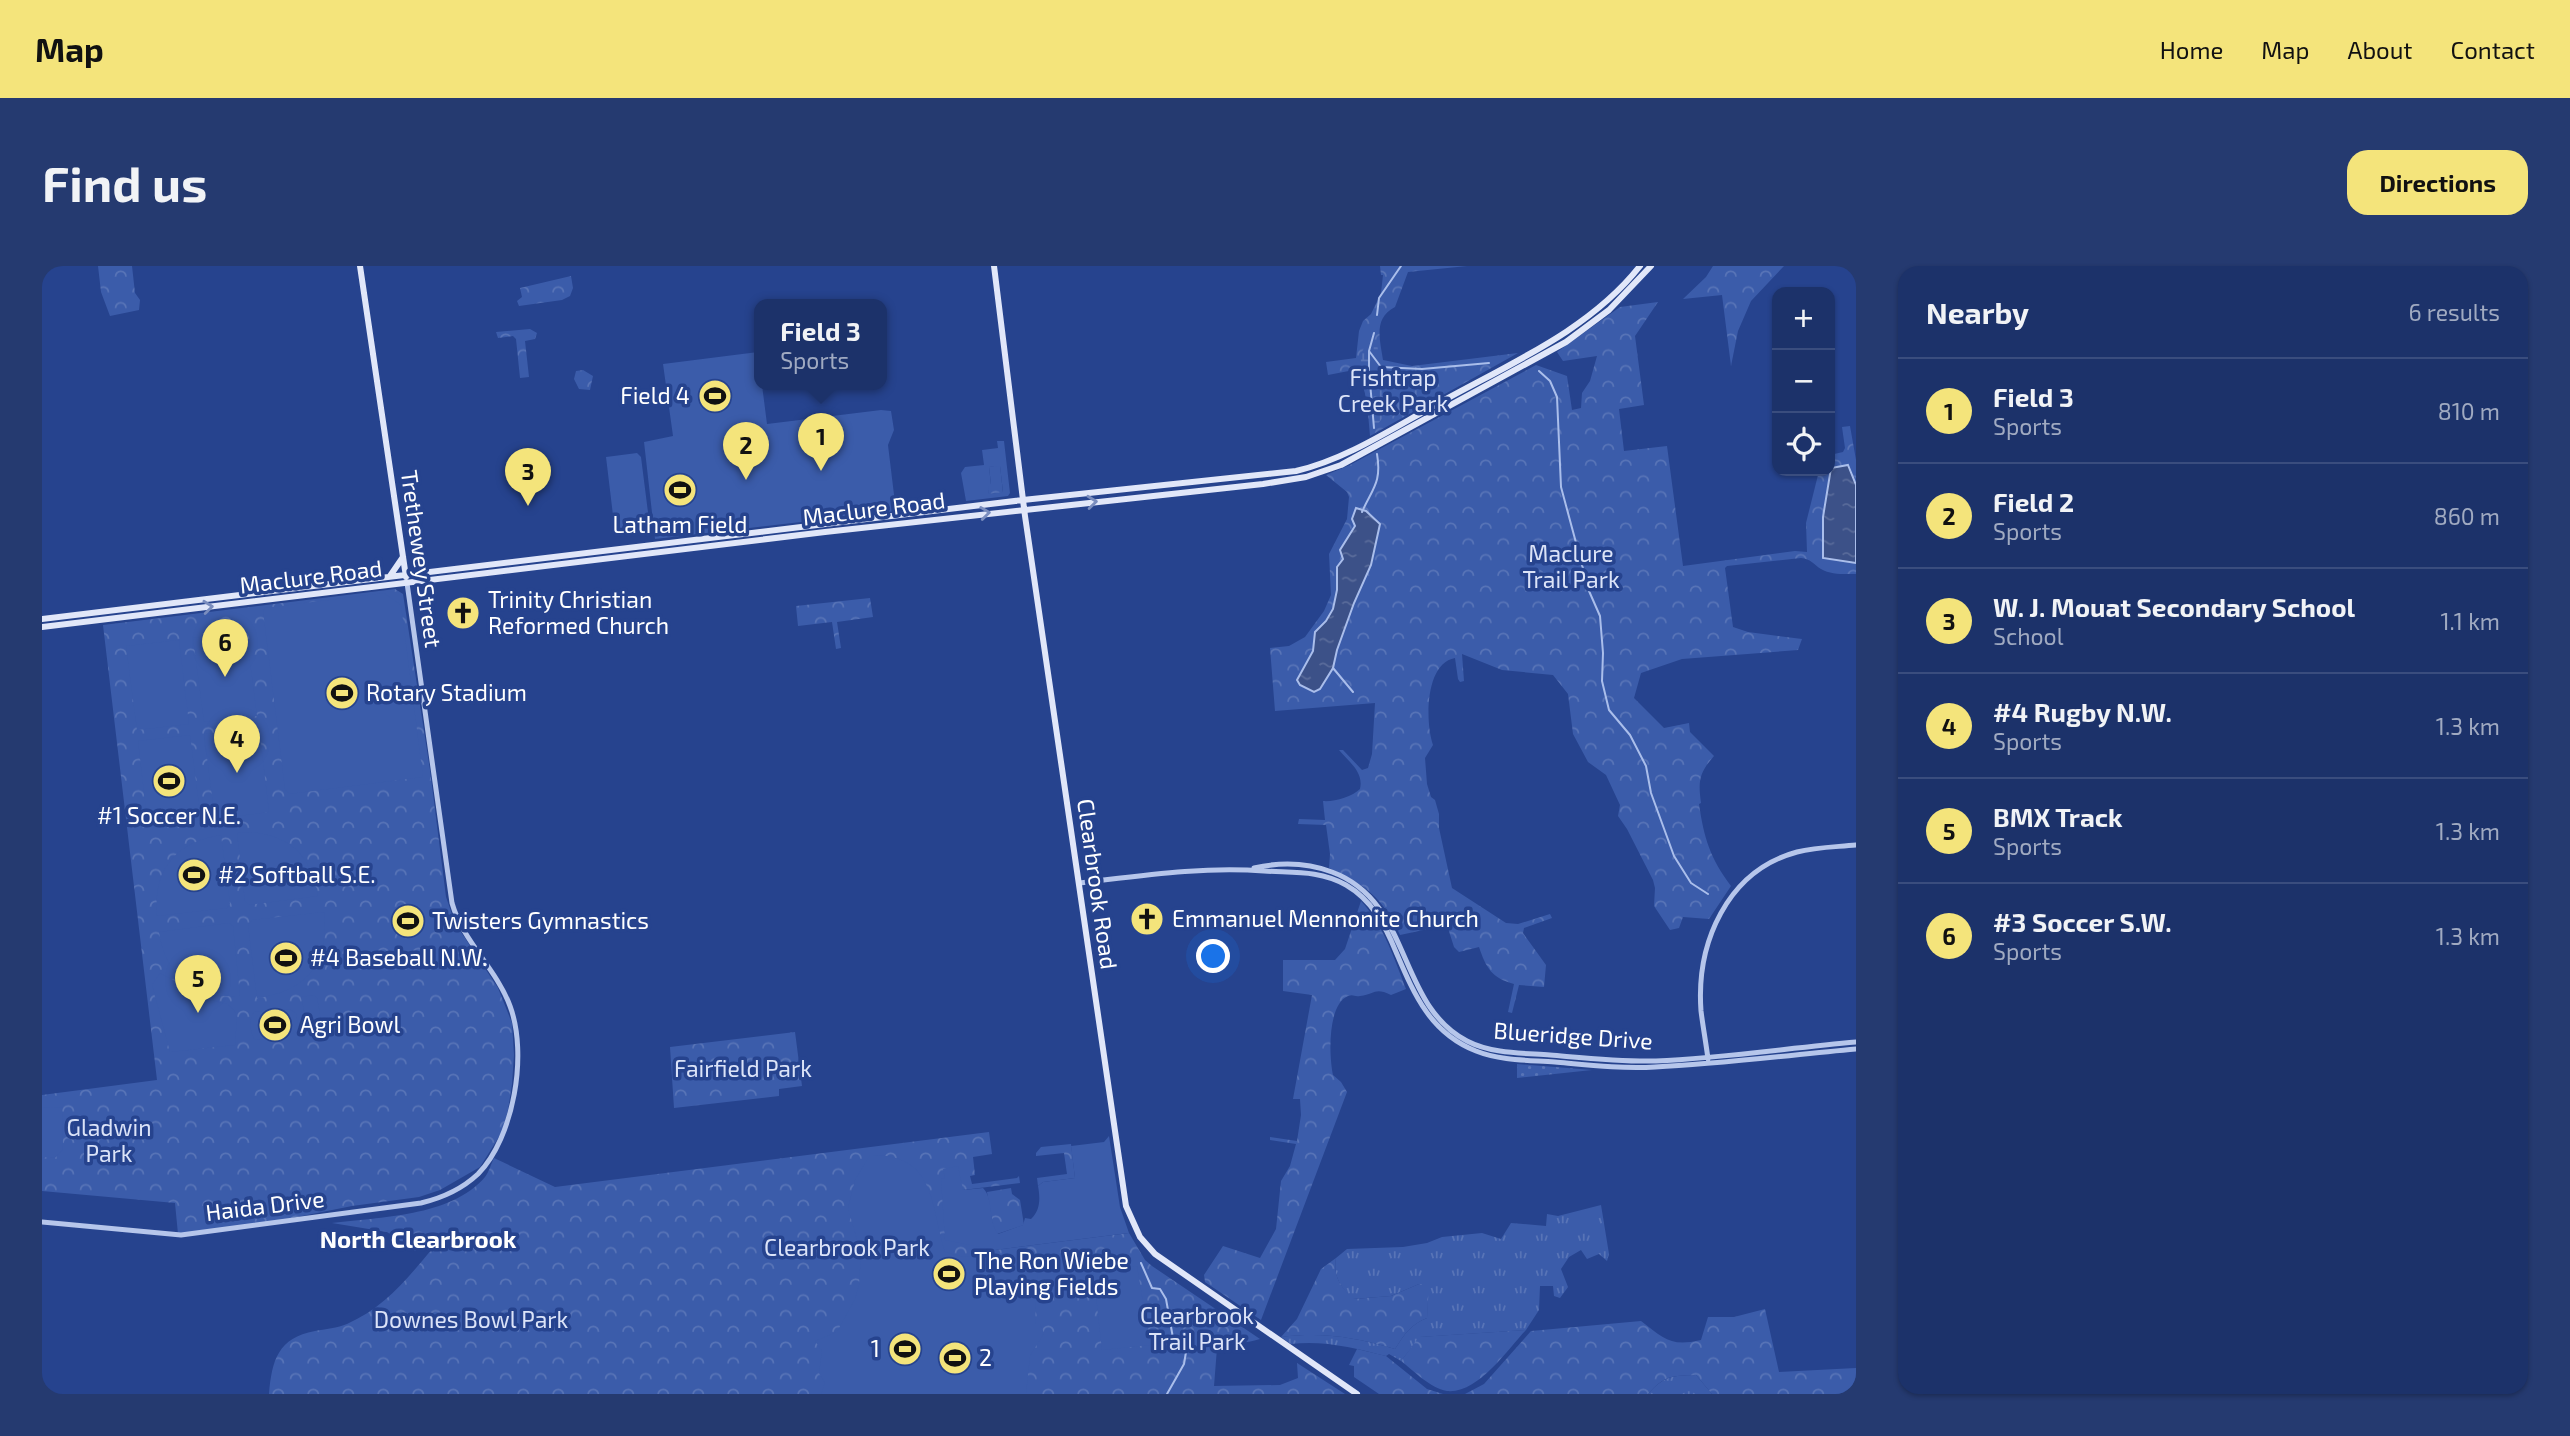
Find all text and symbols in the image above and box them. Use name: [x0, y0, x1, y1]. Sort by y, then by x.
text: Map: [35, 29, 104, 69]
text: Home: [2160, 35, 2223, 64]
text: Map: [2261, 35, 2309, 64]
text: About: [2347, 35, 2413, 64]
text: Contact: [2451, 35, 2535, 64]
button: Directions: [2347, 150, 2528, 215]
text: Find us: [42, 153, 207, 212]
map controls: [1772, 287, 1835, 476]
button: +: [1772, 287, 1835, 350]
text: Nearby: [1926, 294, 2029, 330]
text: 6 results: [2409, 298, 2500, 326]
popup: [754, 299, 887, 390]
text: Field 3: [780, 315, 861, 346]
text: Sports: [780, 346, 849, 374]
button: −: [1772, 350, 1835, 413]
park label: Fishtrap Creek Park: [1338, 363, 1448, 417]
sports icon: Field 4: [696, 377, 734, 415]
place label: Field 4: [620, 381, 690, 409]
text: Field 3: [1993, 381, 2074, 412]
text: 1: [1944, 397, 1954, 425]
text: 810 m: [2438, 397, 2500, 425]
text: Sports: [1993, 412, 2062, 440]
pin: 1: [798, 413, 844, 471]
button: locate: [1772, 413, 1835, 476]
pin: 2: [723, 422, 769, 480]
pin: 3: [505, 448, 551, 506]
street label: Trethewey Street: [396, 468, 448, 650]
sports icon: Latham Field: [661, 471, 699, 509]
street label: Maclure Road: [801, 485, 947, 531]
text: Field 2: [1993, 486, 2074, 517]
one-way arrow: [1087, 495, 1098, 510]
text: 2: [1942, 502, 1956, 530]
text: 860 m: [2434, 502, 2500, 530]
one-way arrow: [979, 506, 991, 521]
place label: Latham Field: [613, 510, 747, 538]
text: Sports: [1993, 517, 2062, 545]
park label: Maclure Trail Park: [1522, 539, 1620, 593]
street label: Maclure Road: [238, 553, 384, 599]
place label: Trinity Christian Reformed Church: [488, 585, 669, 639]
text: W. J. Mouat Secondary School: [1993, 591, 2355, 622]
church icon: Trinity Christian Reformed Church: [444, 594, 482, 632]
one-way arrow: [202, 599, 214, 614]
text: 3: [1942, 607, 1956, 635]
text: 1.1 km: [2440, 607, 2500, 635]
pin: 6: [202, 619, 248, 677]
text: School: [1993, 622, 2063, 650]
sports icon: Rotary Stadium: [323, 674, 361, 712]
place label: Rotary Stadium: [366, 678, 527, 706]
text: #4 Rugby N.W.: [1993, 696, 2172, 727]
text: 4: [1942, 712, 1956, 740]
text: 1.3 km: [2436, 712, 2500, 740]
pin: 4: [214, 715, 260, 773]
text: Sports: [1993, 727, 2062, 755]
sports icon: #1 Soccer N.E.: [150, 762, 188, 800]
street label: Clearbrook Road: [1072, 797, 1124, 971]
place label: #1 Soccer N.E.: [97, 801, 241, 829]
text: BMX Track: [1993, 801, 2122, 832]
text: 5: [1943, 817, 1955, 845]
text: 1.3 km: [2436, 817, 2500, 845]
text: Sports: [1993, 832, 2062, 860]
sports icon: #2 Softball S.E.: [175, 856, 213, 894]
place label: #2 Softball S.E.: [218, 860, 376, 888]
church icon: Emmanuel Mennonite Church: [1128, 900, 1166, 938]
sports icon: Twisters Gymnastics: [389, 902, 427, 940]
place label: Emmanuel Mennonite Church: [1172, 904, 1479, 932]
place label: Twisters Gymnastics: [432, 906, 649, 934]
text: #3 Soccer S.W.: [1993, 906, 2172, 937]
text: 6: [1942, 922, 1956, 950]
text: 1.3 km: [2436, 922, 2500, 950]
text: Sports: [1993, 937, 2062, 965]
sports icon: #4 Baseball N.W.: [267, 939, 305, 977]
your location: [1196, 939, 1230, 973]
place label: #4 Baseball N.W.: [310, 943, 487, 971]
pin: 5: [175, 955, 221, 1013]
sports icon: Agri Bowl: [256, 1006, 294, 1044]
place label: Agri Bowl: [300, 1010, 400, 1038]
street label: Blueridge Drive: [1493, 1015, 1654, 1055]
park label: Fairfield Park: [674, 1054, 812, 1082]
park label: Gladwin Park: [66, 1113, 152, 1167]
street label: Haida Drive: [204, 1184, 326, 1226]
district label: North Clearbrook: [320, 1224, 517, 1253]
park label: Clearbrook Park: [764, 1233, 930, 1261]
place label: The Ron Wiebe Playing Fields: [974, 1246, 1129, 1300]
sports icon: The Ron Wiebe Playing Fields: [930, 1255, 968, 1293]
park label: Clearbrook Trail Park: [1140, 1301, 1254, 1355]
park label: Downes Bowl Park: [374, 1305, 568, 1333]
sports icon: 1: [886, 1330, 924, 1368]
place label: 1: [871, 1334, 880, 1362]
sports icon: 2: [936, 1339, 974, 1377]
place label: 2: [979, 1343, 992, 1371]

